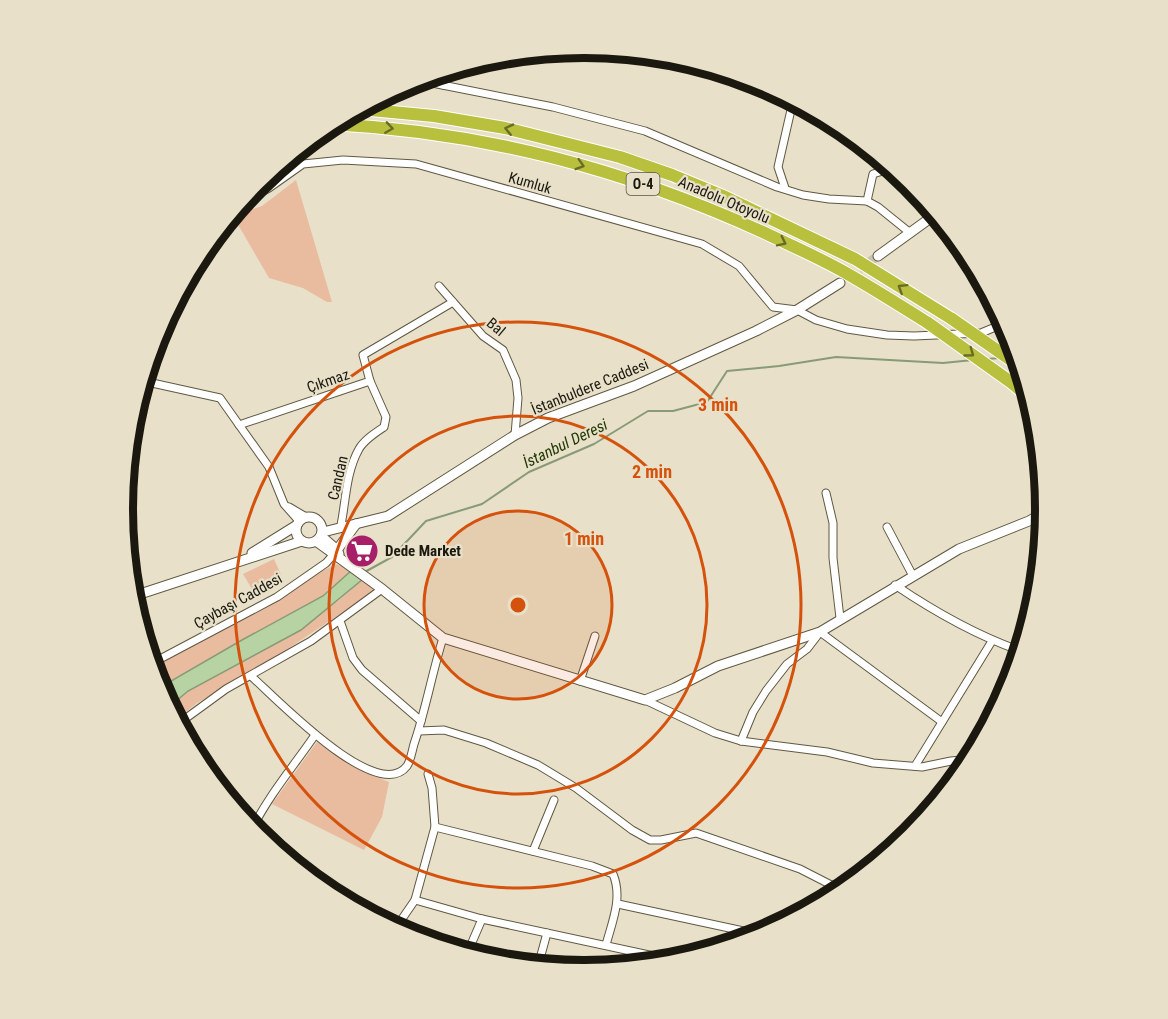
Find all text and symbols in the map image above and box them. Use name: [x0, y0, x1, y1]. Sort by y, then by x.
one-way arrow: [385, 121, 394, 134]
one-way arrow: [504, 124, 514, 137]
one-way arrow: [574, 158, 585, 170]
street label: Kumluk: [506, 168, 554, 198]
road number: O-4: [626, 173, 660, 195]
street label: Anadolu Otoyolu: [676, 173, 772, 227]
one-way arrow: [775, 234, 786, 246]
one-way arrow: [898, 283, 908, 295]
street label: Bal: [483, 314, 509, 340]
one-way arrow: [964, 346, 975, 357]
street label: İstanbuldere Caddesi: [529, 355, 651, 419]
street label: Çıkmaz: [304, 365, 352, 397]
text: 3 min: [698, 394, 738, 415]
water label: İstanbul Deresi: [520, 415, 611, 472]
street label: Candan: [324, 454, 352, 502]
text: 2 min: [632, 461, 672, 482]
text: 1 min: [564, 528, 604, 549]
supermarket icon: Dede Market: [344, 533, 380, 569]
place label: Dede Market: [385, 542, 461, 560]
street label: Çaybaşı Caddesi: [191, 569, 285, 633]
centre of rings: [508, 595, 528, 615]

